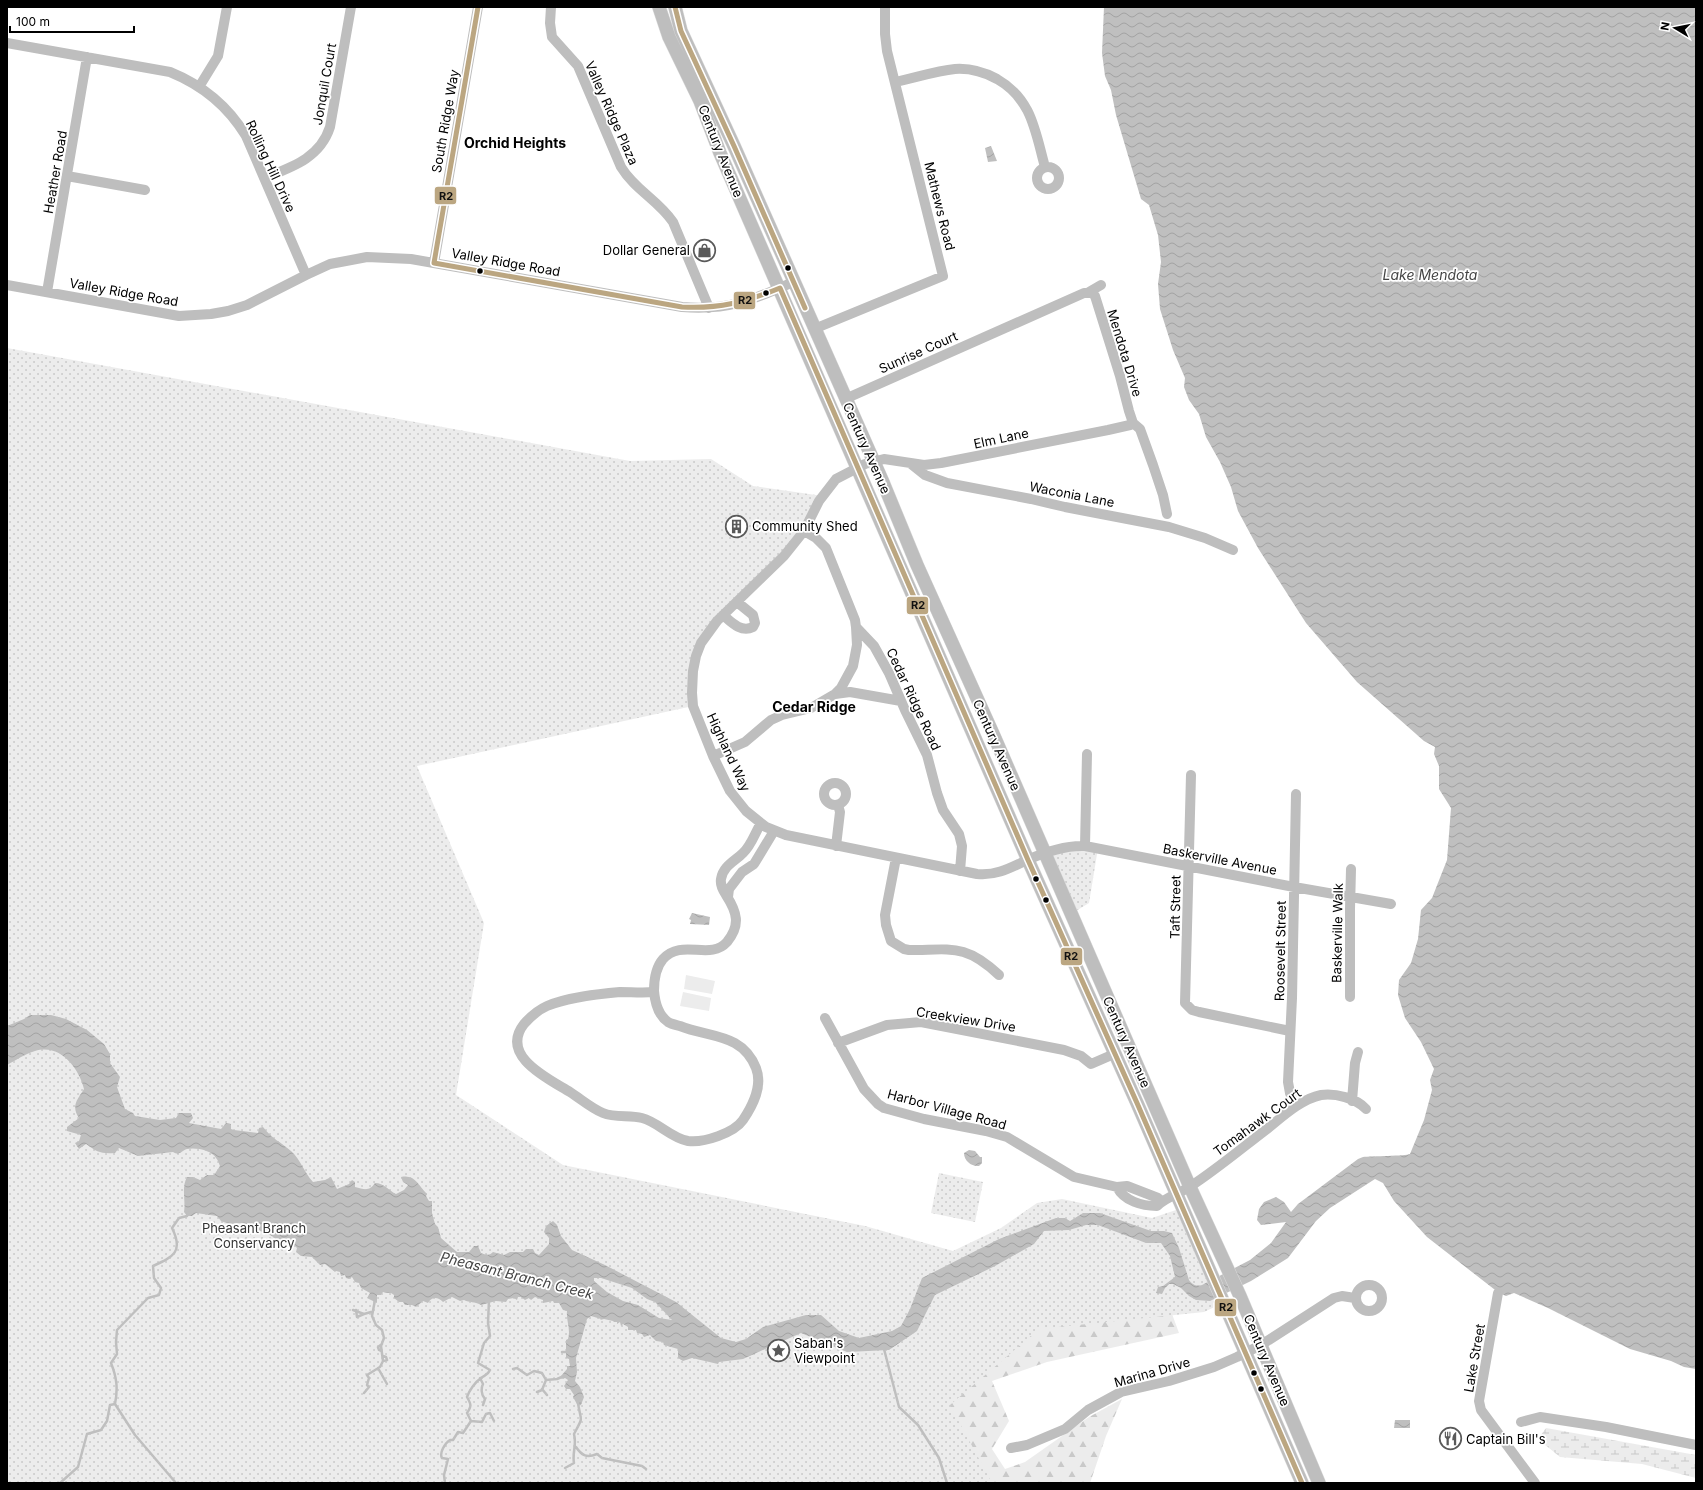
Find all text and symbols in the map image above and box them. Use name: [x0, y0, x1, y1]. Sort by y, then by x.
scale bar: [10, 8, 134, 34]
north arrow: [1655, 8, 1695, 48]
text: 100 m: [16, 14, 50, 29]
text: N: [1658, 21, 1673, 32]
street label: Jonquil Court: [309, 42, 339, 126]
street label: Valley Ridge Plaza: [582, 59, 642, 167]
street label: South Ridge Way: [428, 68, 462, 174]
street label: Century Avenue: [695, 102, 747, 200]
street label: Rolling Hill Drive: [243, 117, 299, 215]
street label: Heather Road: [40, 129, 70, 215]
district label: Orchid Heights: [464, 134, 566, 151]
street label: Mathews Road: [921, 160, 959, 252]
line badge: R2: [434, 186, 457, 205]
text: R2: [439, 189, 453, 203]
shop icon: Dollar General: [692, 237, 718, 263]
place label: Dollar General: [603, 242, 690, 258]
street label: Valley Ridge Road: [450, 245, 562, 279]
unlabelled marker: [783, 263, 793, 273]
unlabelled marker: [475, 266, 485, 276]
water label: Lake Mendota: [1383, 266, 1478, 283]
street label: Valley Ridge Road: [68, 275, 180, 309]
unlabelled marker: [761, 288, 771, 298]
line badge: R2: [733, 291, 756, 310]
text: R2: [738, 293, 752, 307]
street label: Mendota Drive: [1104, 307, 1146, 399]
street label: Sunrise Court: [876, 328, 960, 376]
street label: Century Avenue: [840, 400, 894, 496]
street label: Elm Lane: [972, 424, 1030, 452]
street label: Waconia Lane: [1028, 478, 1116, 510]
building icon: Community Shed: [723, 513, 749, 539]
place label: Community Shed: [752, 518, 858, 534]
line badge: R2: [906, 596, 929, 615]
text: R2: [911, 598, 925, 612]
street label: Cedar Ridge Road: [883, 645, 945, 753]
street label: Century Avenue: [970, 697, 1024, 793]
district label: Cedar Ridge: [772, 698, 856, 715]
street label: Highland Way: [704, 710, 754, 794]
street label: Baskerville Avenue: [1162, 840, 1278, 878]
unlabelled marker: [1031, 874, 1041, 884]
street label: Taft Street: [1166, 875, 1184, 939]
street label: Baskerville Walk: [1328, 883, 1346, 983]
unlabelled marker: [1041, 895, 1051, 905]
street label: Roosevelt Street: [1271, 901, 1289, 1001]
line badge: R2: [1060, 947, 1083, 966]
text: R2: [1064, 949, 1078, 963]
street label: Century Avenue: [1100, 994, 1154, 1090]
street label: Creekview Drive: [915, 1003, 1017, 1035]
street label: Harbor Village Road: [886, 1085, 1008, 1133]
street label: Tomahawk Court: [1210, 1085, 1304, 1159]
park label: Pheasant Branch Conservancy: [202, 1220, 306, 1251]
water label: Pheasant Branch Creek: [439, 1248, 596, 1302]
line badge: R2: [1214, 1298, 1237, 1317]
text: R2: [1219, 1300, 1233, 1314]
street label: Century Avenue: [1240, 1312, 1294, 1408]
street label: Lake Street: [1460, 1322, 1488, 1394]
place label: Saban's Viewpoint: [794, 1335, 855, 1366]
place icon: Saban's Viewpoint: [766, 1337, 792, 1363]
street label: Marina Drive: [1112, 1354, 1192, 1390]
unlabelled marker: [1249, 1368, 1259, 1378]
unlabelled marker: [1256, 1384, 1266, 1394]
restaurant icon: Captain Bill's: [1438, 1426, 1464, 1452]
place label: Captain Bill's: [1466, 1431, 1546, 1447]

